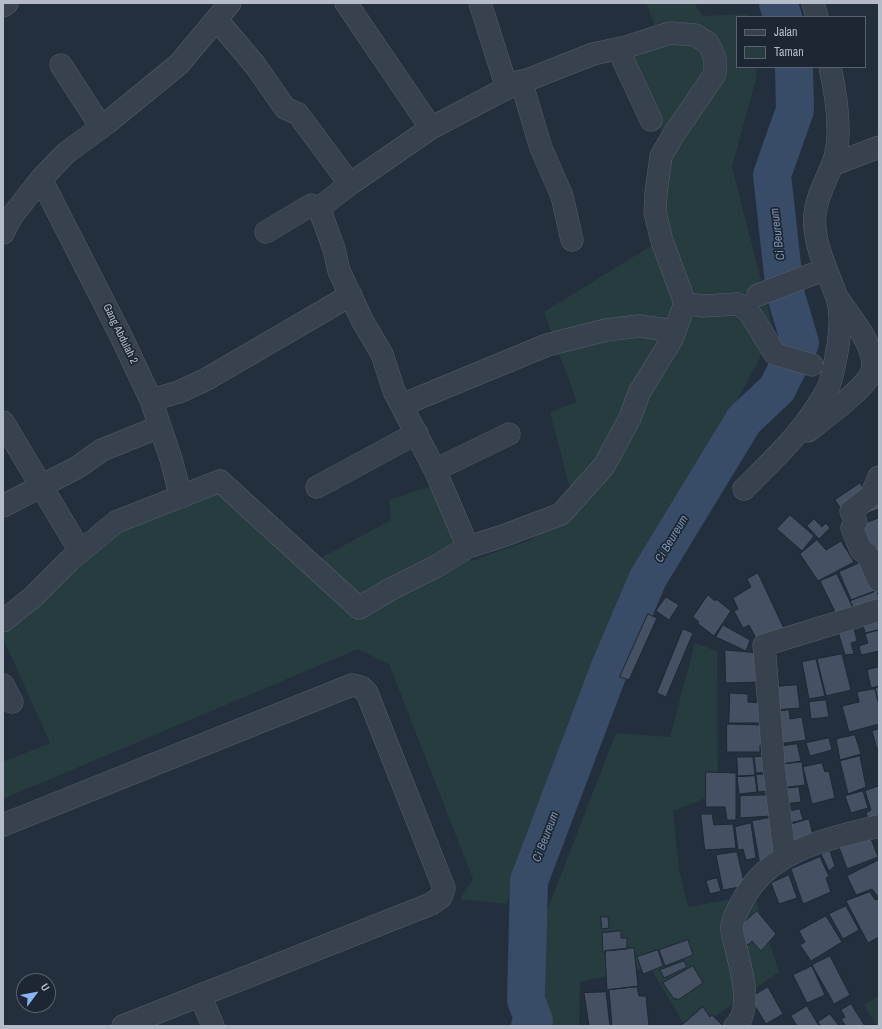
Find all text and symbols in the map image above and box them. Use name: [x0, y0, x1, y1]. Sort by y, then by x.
legend: [736, 16, 866, 68]
text: Jalan: [774, 24, 798, 40]
text: Taman: [774, 44, 804, 60]
water label: Ci Beureum: [768, 207, 788, 261]
street label: Gang Abdulah 2: [100, 302, 140, 366]
water label: Ci Beureum: [652, 513, 692, 565]
water label: Ci Beureum: [530, 810, 562, 864]
north arrow: [16, 973, 56, 1013]
text: U: [38, 981, 53, 994]

